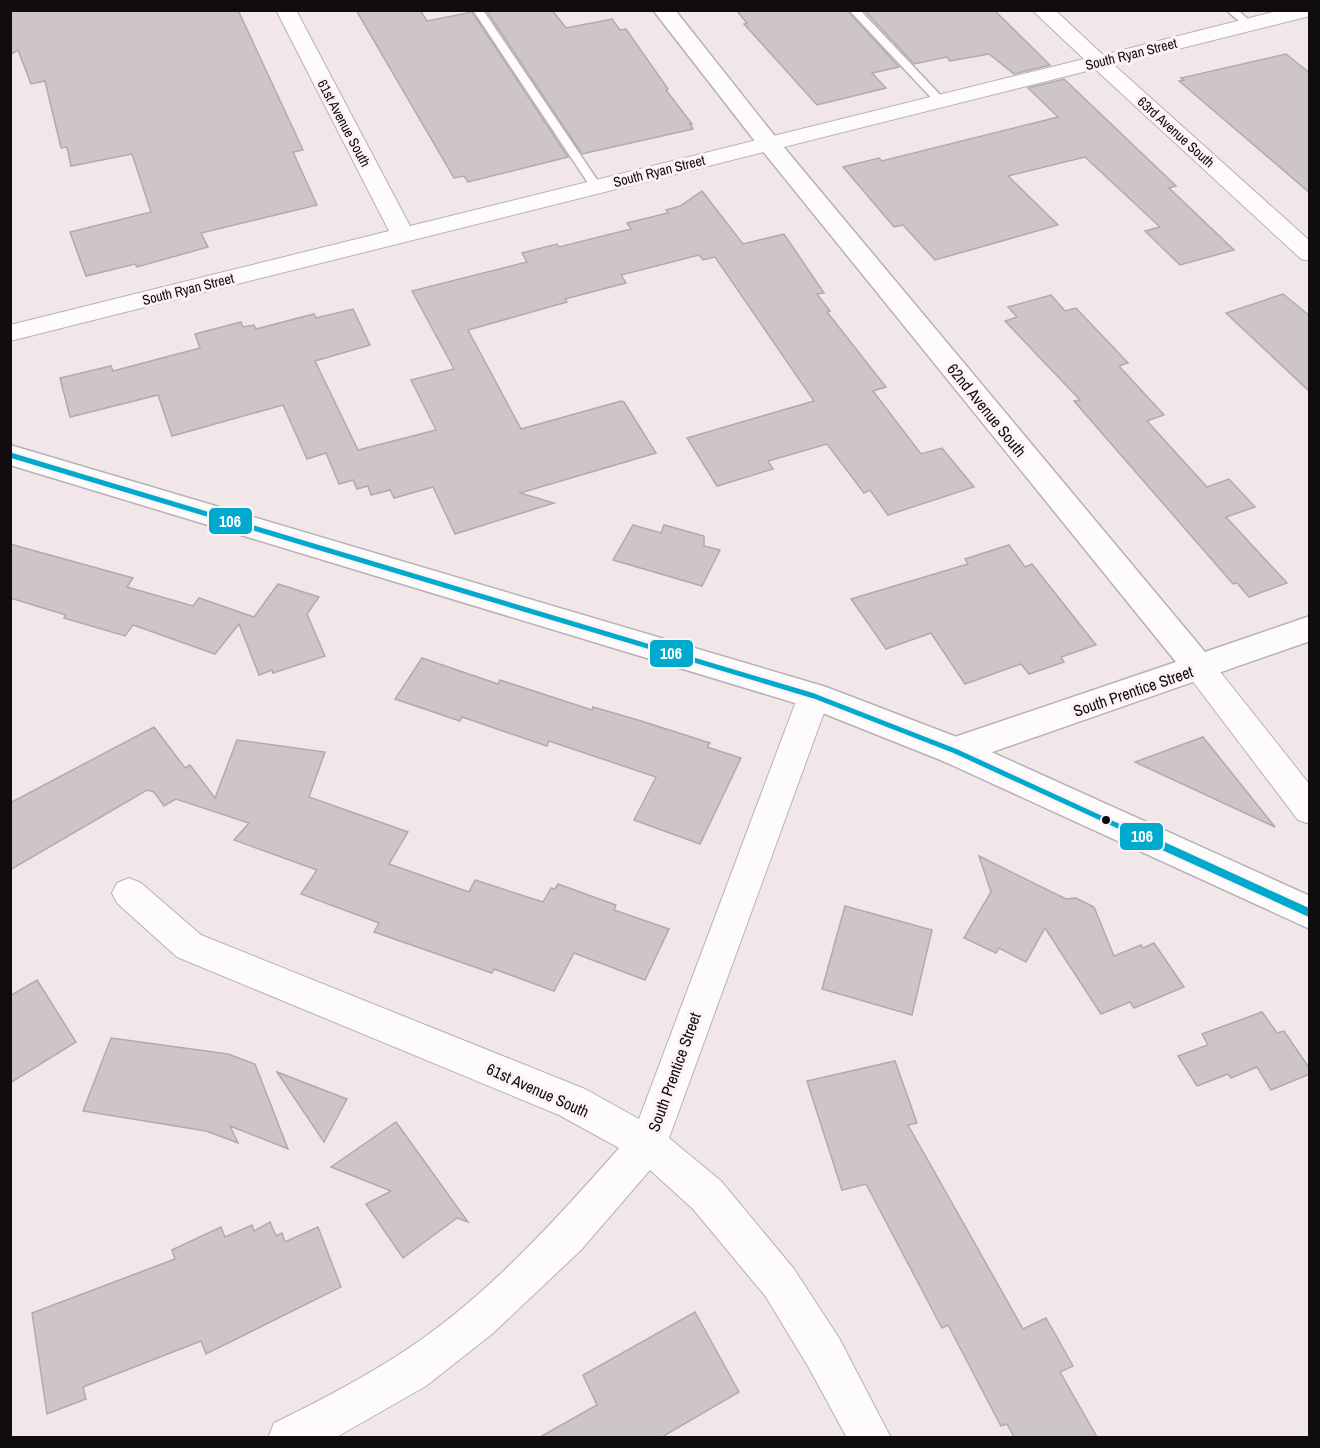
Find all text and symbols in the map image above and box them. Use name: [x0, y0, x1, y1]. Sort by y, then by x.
street label: South Ryan Street: [1083, 34, 1179, 74]
street label: 61st Avenue South: [313, 76, 375, 170]
street label: 63rd Avenue South: [1134, 93, 1218, 171]
street label: South Ryan Street: [611, 151, 707, 191]
street label: South Ryan Street: [140, 269, 236, 309]
street label: 62nd Avenue South: [942, 359, 1032, 461]
line badge: 106: [208, 507, 253, 535]
text: 106: [219, 510, 241, 532]
line badge: 106: [649, 639, 694, 668]
text: 106: [660, 642, 682, 664]
street label: South Prentice Street: [1070, 660, 1196, 722]
unlabelled marker: [1100, 814, 1112, 826]
line badge: 106: [1119, 822, 1164, 851]
text: 106: [1131, 825, 1153, 847]
street label: South Prentice Street: [642, 1009, 706, 1135]
street label: 61st Avenue South: [483, 1058, 593, 1122]

